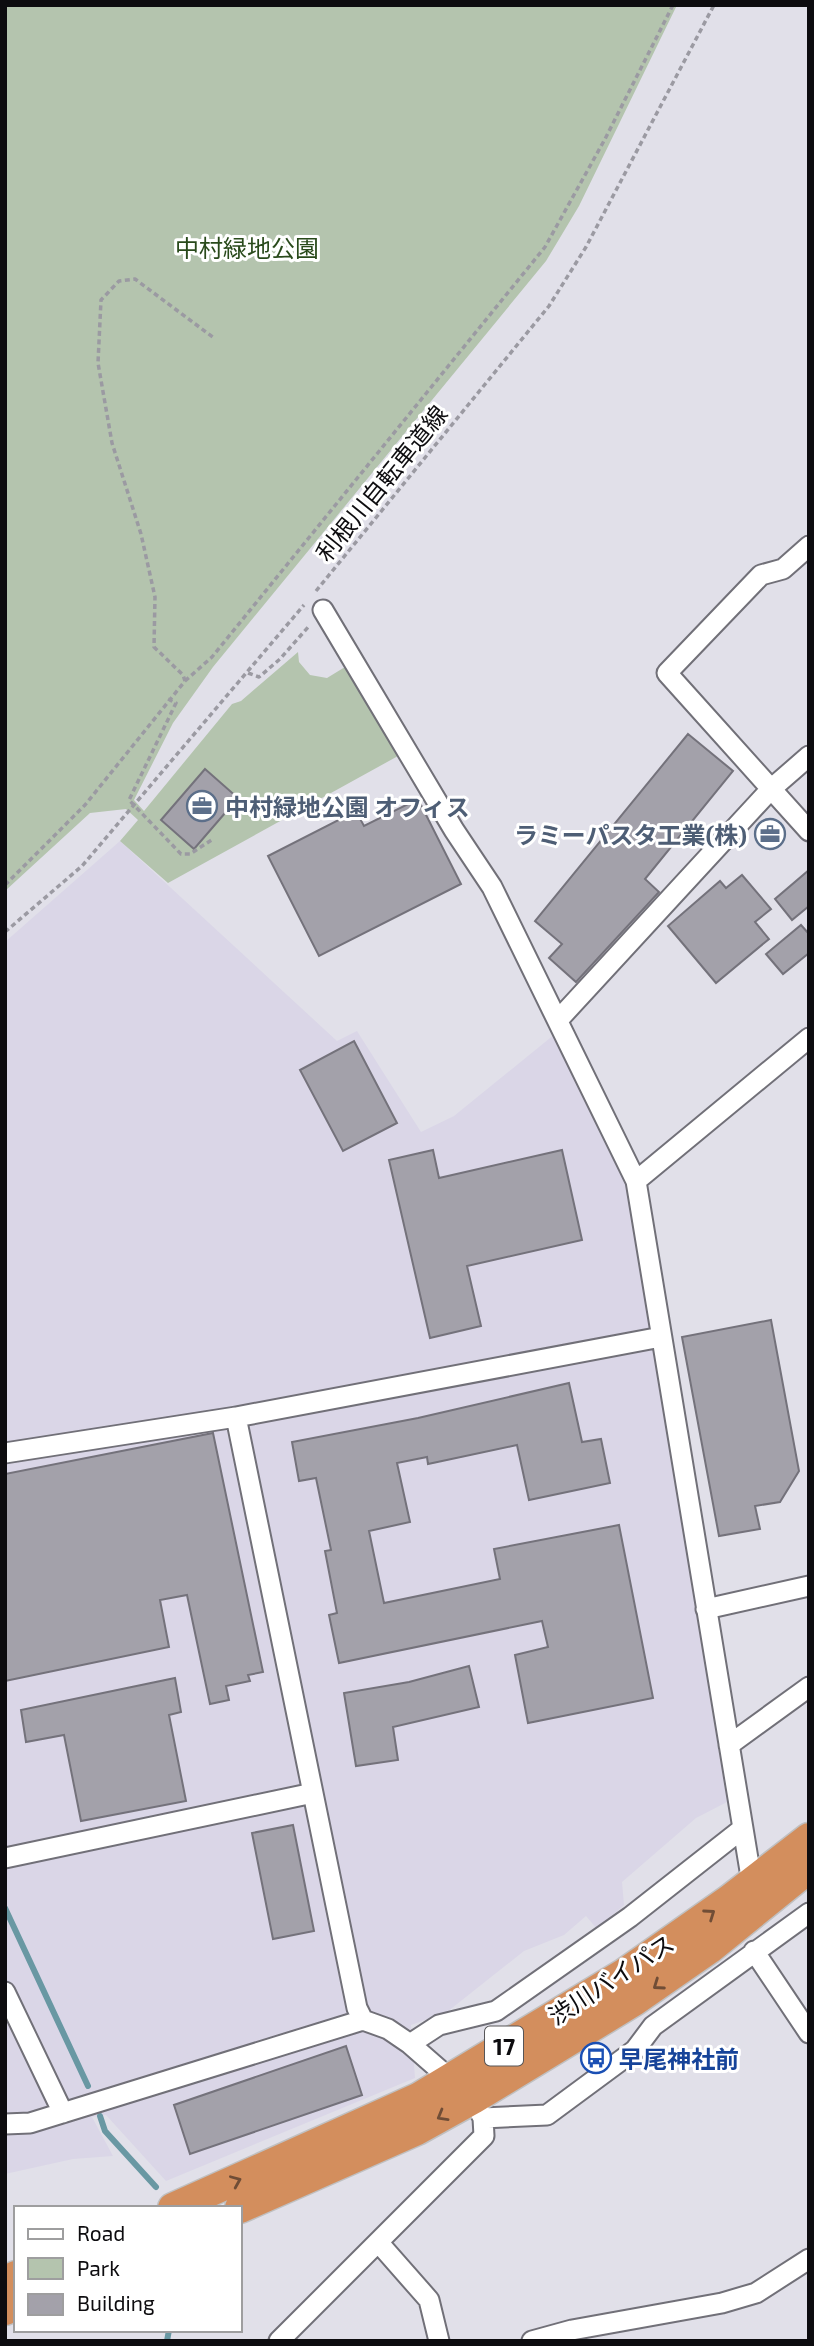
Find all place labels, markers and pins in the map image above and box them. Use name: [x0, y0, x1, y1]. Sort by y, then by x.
office icon: 中村緑地公園 オフィス: [185, 789, 219, 823]
place label: 中村緑地公園 オフィス: [225, 792, 470, 821]
office icon: ラミーパスタ工業(株): [753, 817, 787, 851]
place label: ラミーパスタ工業(株): [514, 820, 747, 849]
bus stop icon: 早尾神社前: [579, 2041, 613, 2075]
place label: 早尾神社前: [619, 2044, 739, 2073]

